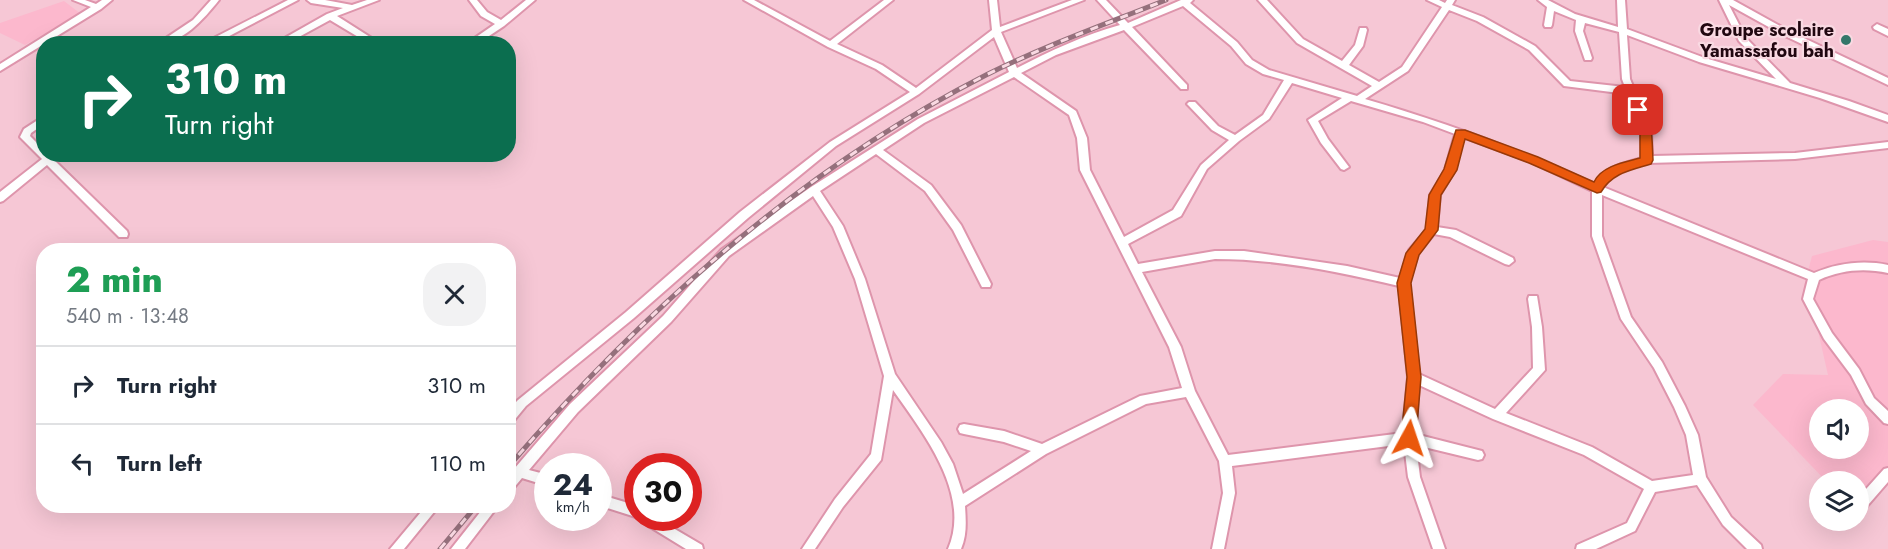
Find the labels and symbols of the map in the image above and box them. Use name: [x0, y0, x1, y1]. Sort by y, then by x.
place label: Groupe scolaire Yamassafou bah: [1699, 17, 1834, 64]
marker: Groupe scolaire Yamassafou bah: [1839, 33, 1853, 47]
pin: [1612, 84, 1663, 135]
position arrow: [1377, 406, 1441, 470]
speed limit sign: 30: [624, 453, 702, 531]

